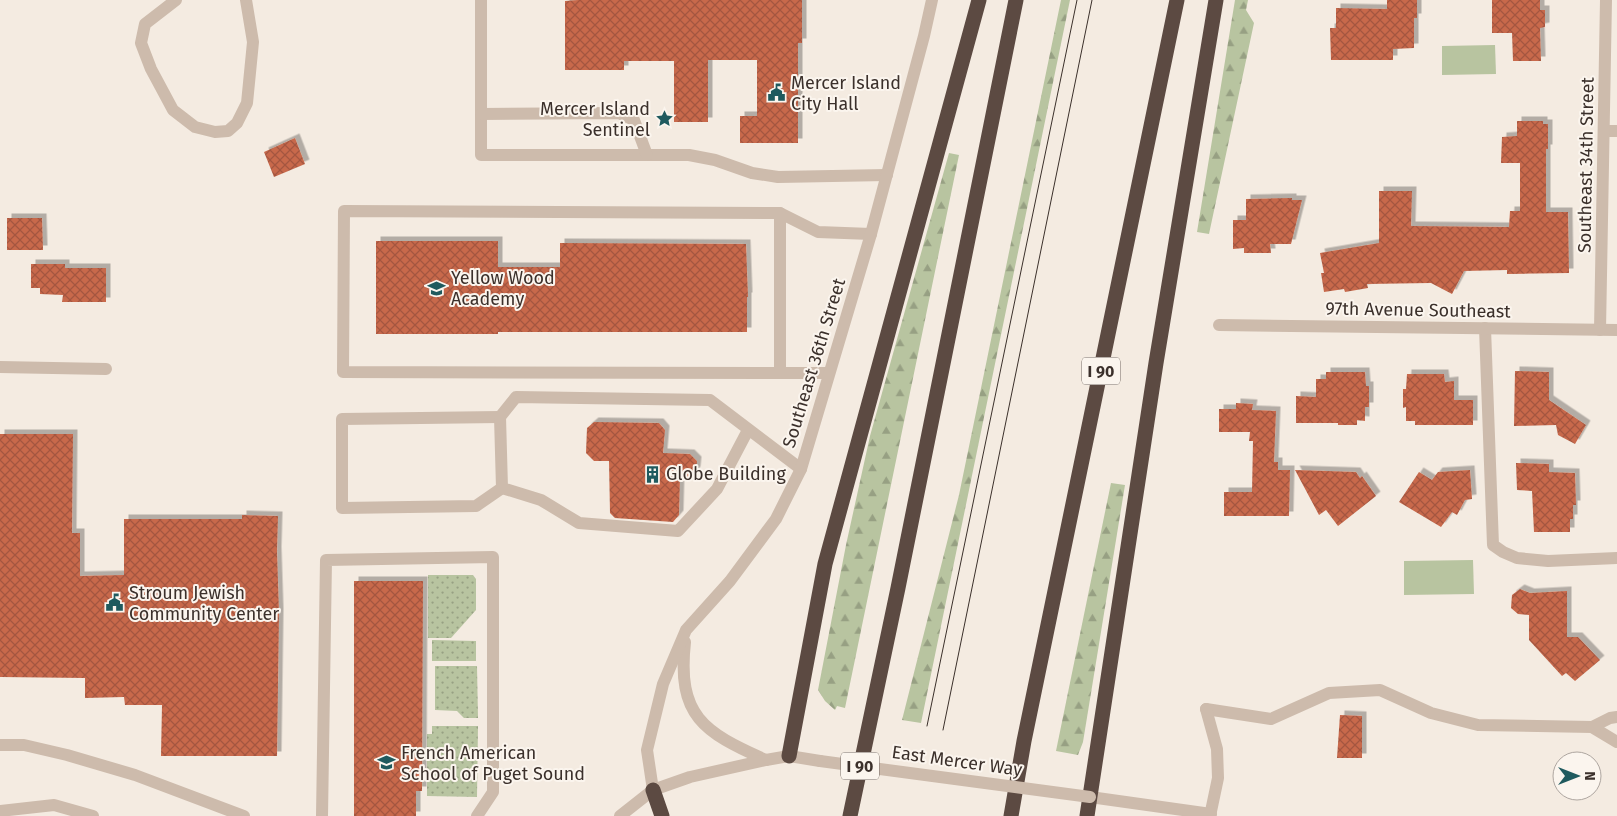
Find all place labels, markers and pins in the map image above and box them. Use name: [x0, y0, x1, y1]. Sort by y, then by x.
place label: Mercer Island City Hall: [791, 72, 901, 115]
public building icon: Mercer Island City Hall: [767, 83, 787, 103]
place label: Mercer Island Sentinel: [540, 98, 650, 141]
place icon: Mercer Island Sentinel: [654, 109, 674, 129]
place label: Yellow Wood Academy: [451, 267, 555, 310]
school or university icon: Yellow Wood Academy: [427, 278, 447, 298]
place label: Globe Building: [666, 463, 786, 485]
building icon: Globe Building: [642, 464, 662, 484]
place label: Stroum Jewish Community Center: [129, 582, 279, 625]
public building icon: Stroum Jewish Community Center: [105, 593, 125, 613]
place label: French American School of Puget Sound: [401, 742, 585, 785]
school or university icon: French American School of Puget Sound: [377, 753, 397, 773]

